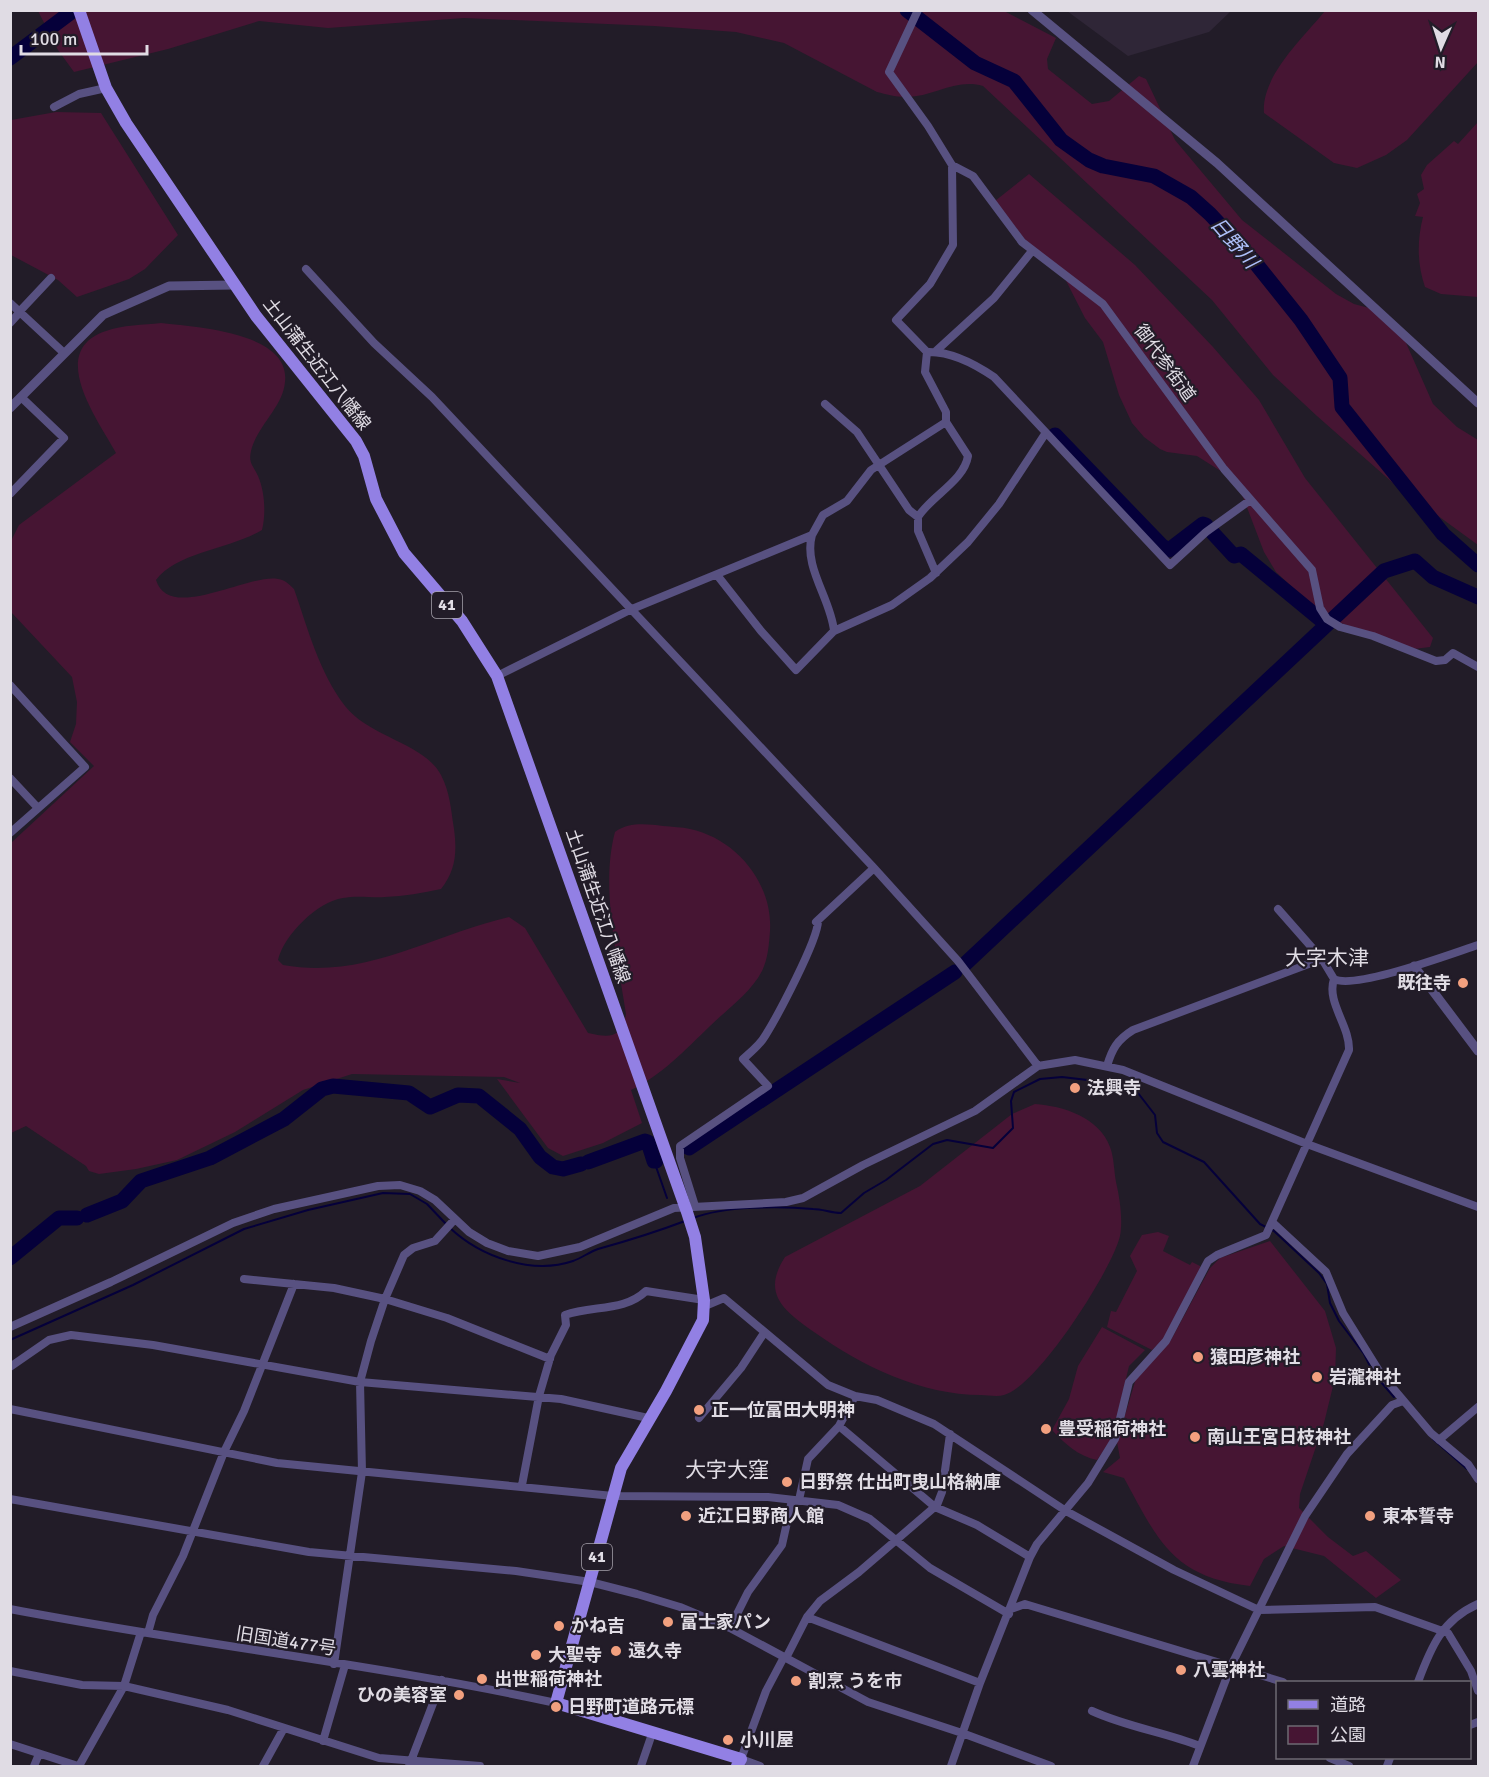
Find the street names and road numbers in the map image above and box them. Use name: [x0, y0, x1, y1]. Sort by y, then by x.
street label: 土山蒲生近江八幡線: [258, 293, 376, 435]
street label: 御代参街道: [1130, 320, 1200, 406]
road number: 41: [432, 592, 462, 618]
street label: 土山蒲生近江八幡線: [561, 826, 635, 986]
road number: 41: [582, 1544, 612, 1570]
street label: 旧国道477号: [234, 1622, 338, 1660]

